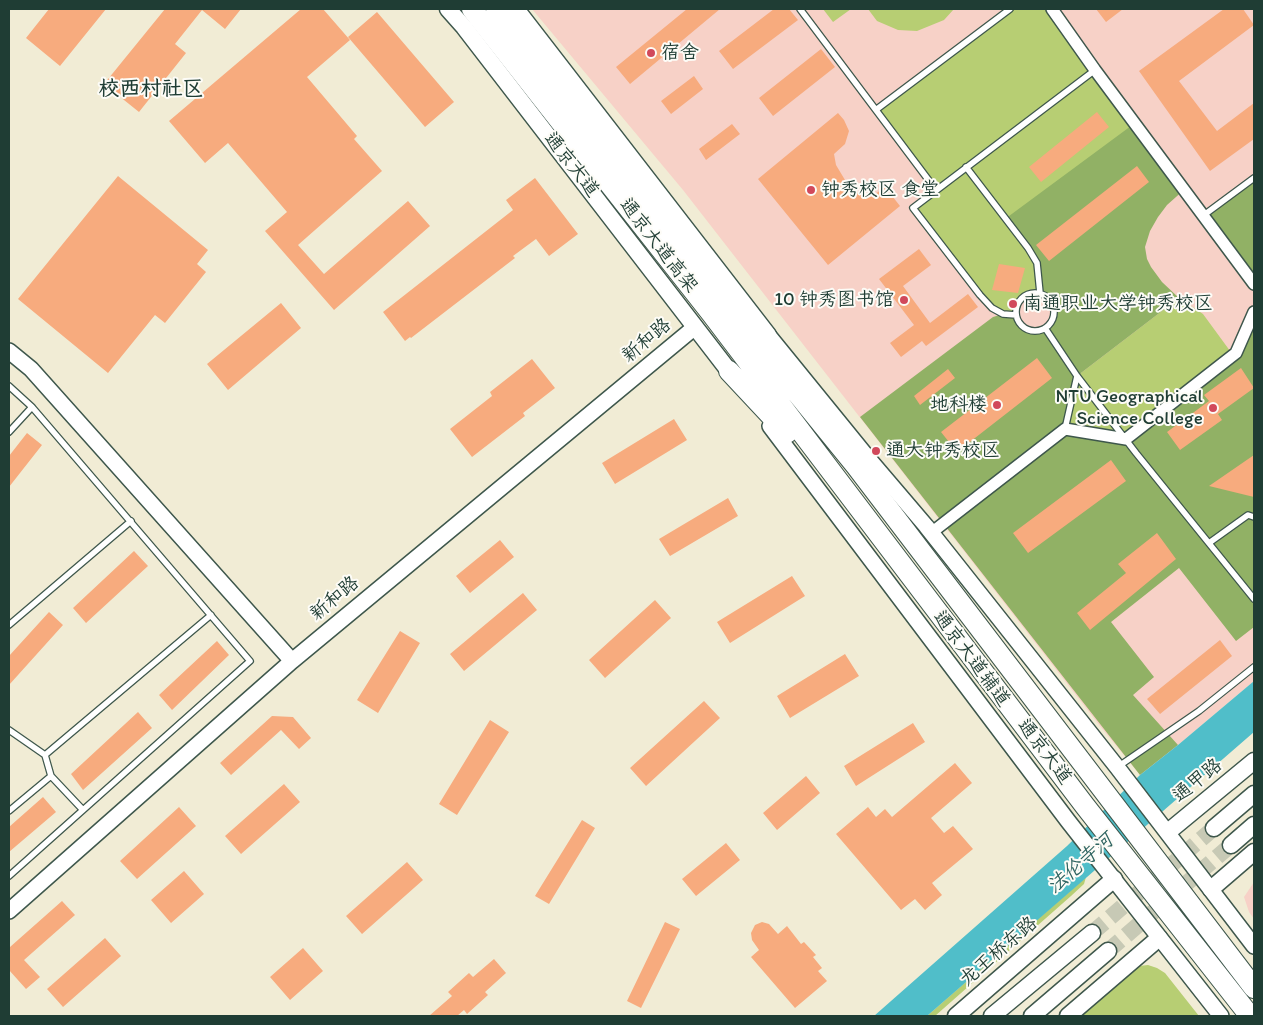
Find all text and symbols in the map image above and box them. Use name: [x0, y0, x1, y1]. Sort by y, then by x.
place label: 宿舍: [661, 42, 699, 64]
marker: 宿舍: [645, 47, 657, 59]
district label: 校西村社区: [99, 77, 203, 103]
street label: 通京大道: [539, 128, 603, 202]
place label: 钟秀校区 食堂: [821, 179, 939, 201]
marker: 钟秀校区 食堂: [805, 184, 817, 196]
street label: 通京大道高架: [614, 194, 702, 298]
place label: 10 钟秀图书馆: [774, 289, 894, 311]
place label: 南通职业大学钟秀校区: [1023, 293, 1213, 315]
marker: 10 钟秀图书馆: [898, 294, 910, 306]
marker: 南通职业大学钟秀校区: [1007, 298, 1019, 310]
street label: 新和路: [618, 314, 676, 368]
place label: NTU Geographical Science College: [1056, 386, 1203, 430]
place label: 地科楼: [930, 394, 987, 416]
marker: 地科楼: [991, 399, 1003, 411]
marker: NTU Geographical Science College: [1207, 402, 1219, 414]
place label: 通大钟秀校区: [886, 440, 1000, 462]
marker: 通大钟秀校区: [870, 445, 882, 457]
street label: 新和路: [306, 572, 364, 626]
street label: 通京大道辅道: [928, 607, 1014, 711]
street label: 通京大道: [1012, 715, 1076, 789]
street label: 通甲路: [1169, 754, 1227, 808]
water label: 法伦寺河: [1043, 829, 1119, 899]
street label: 龙王桥东路: [956, 912, 1042, 992]

